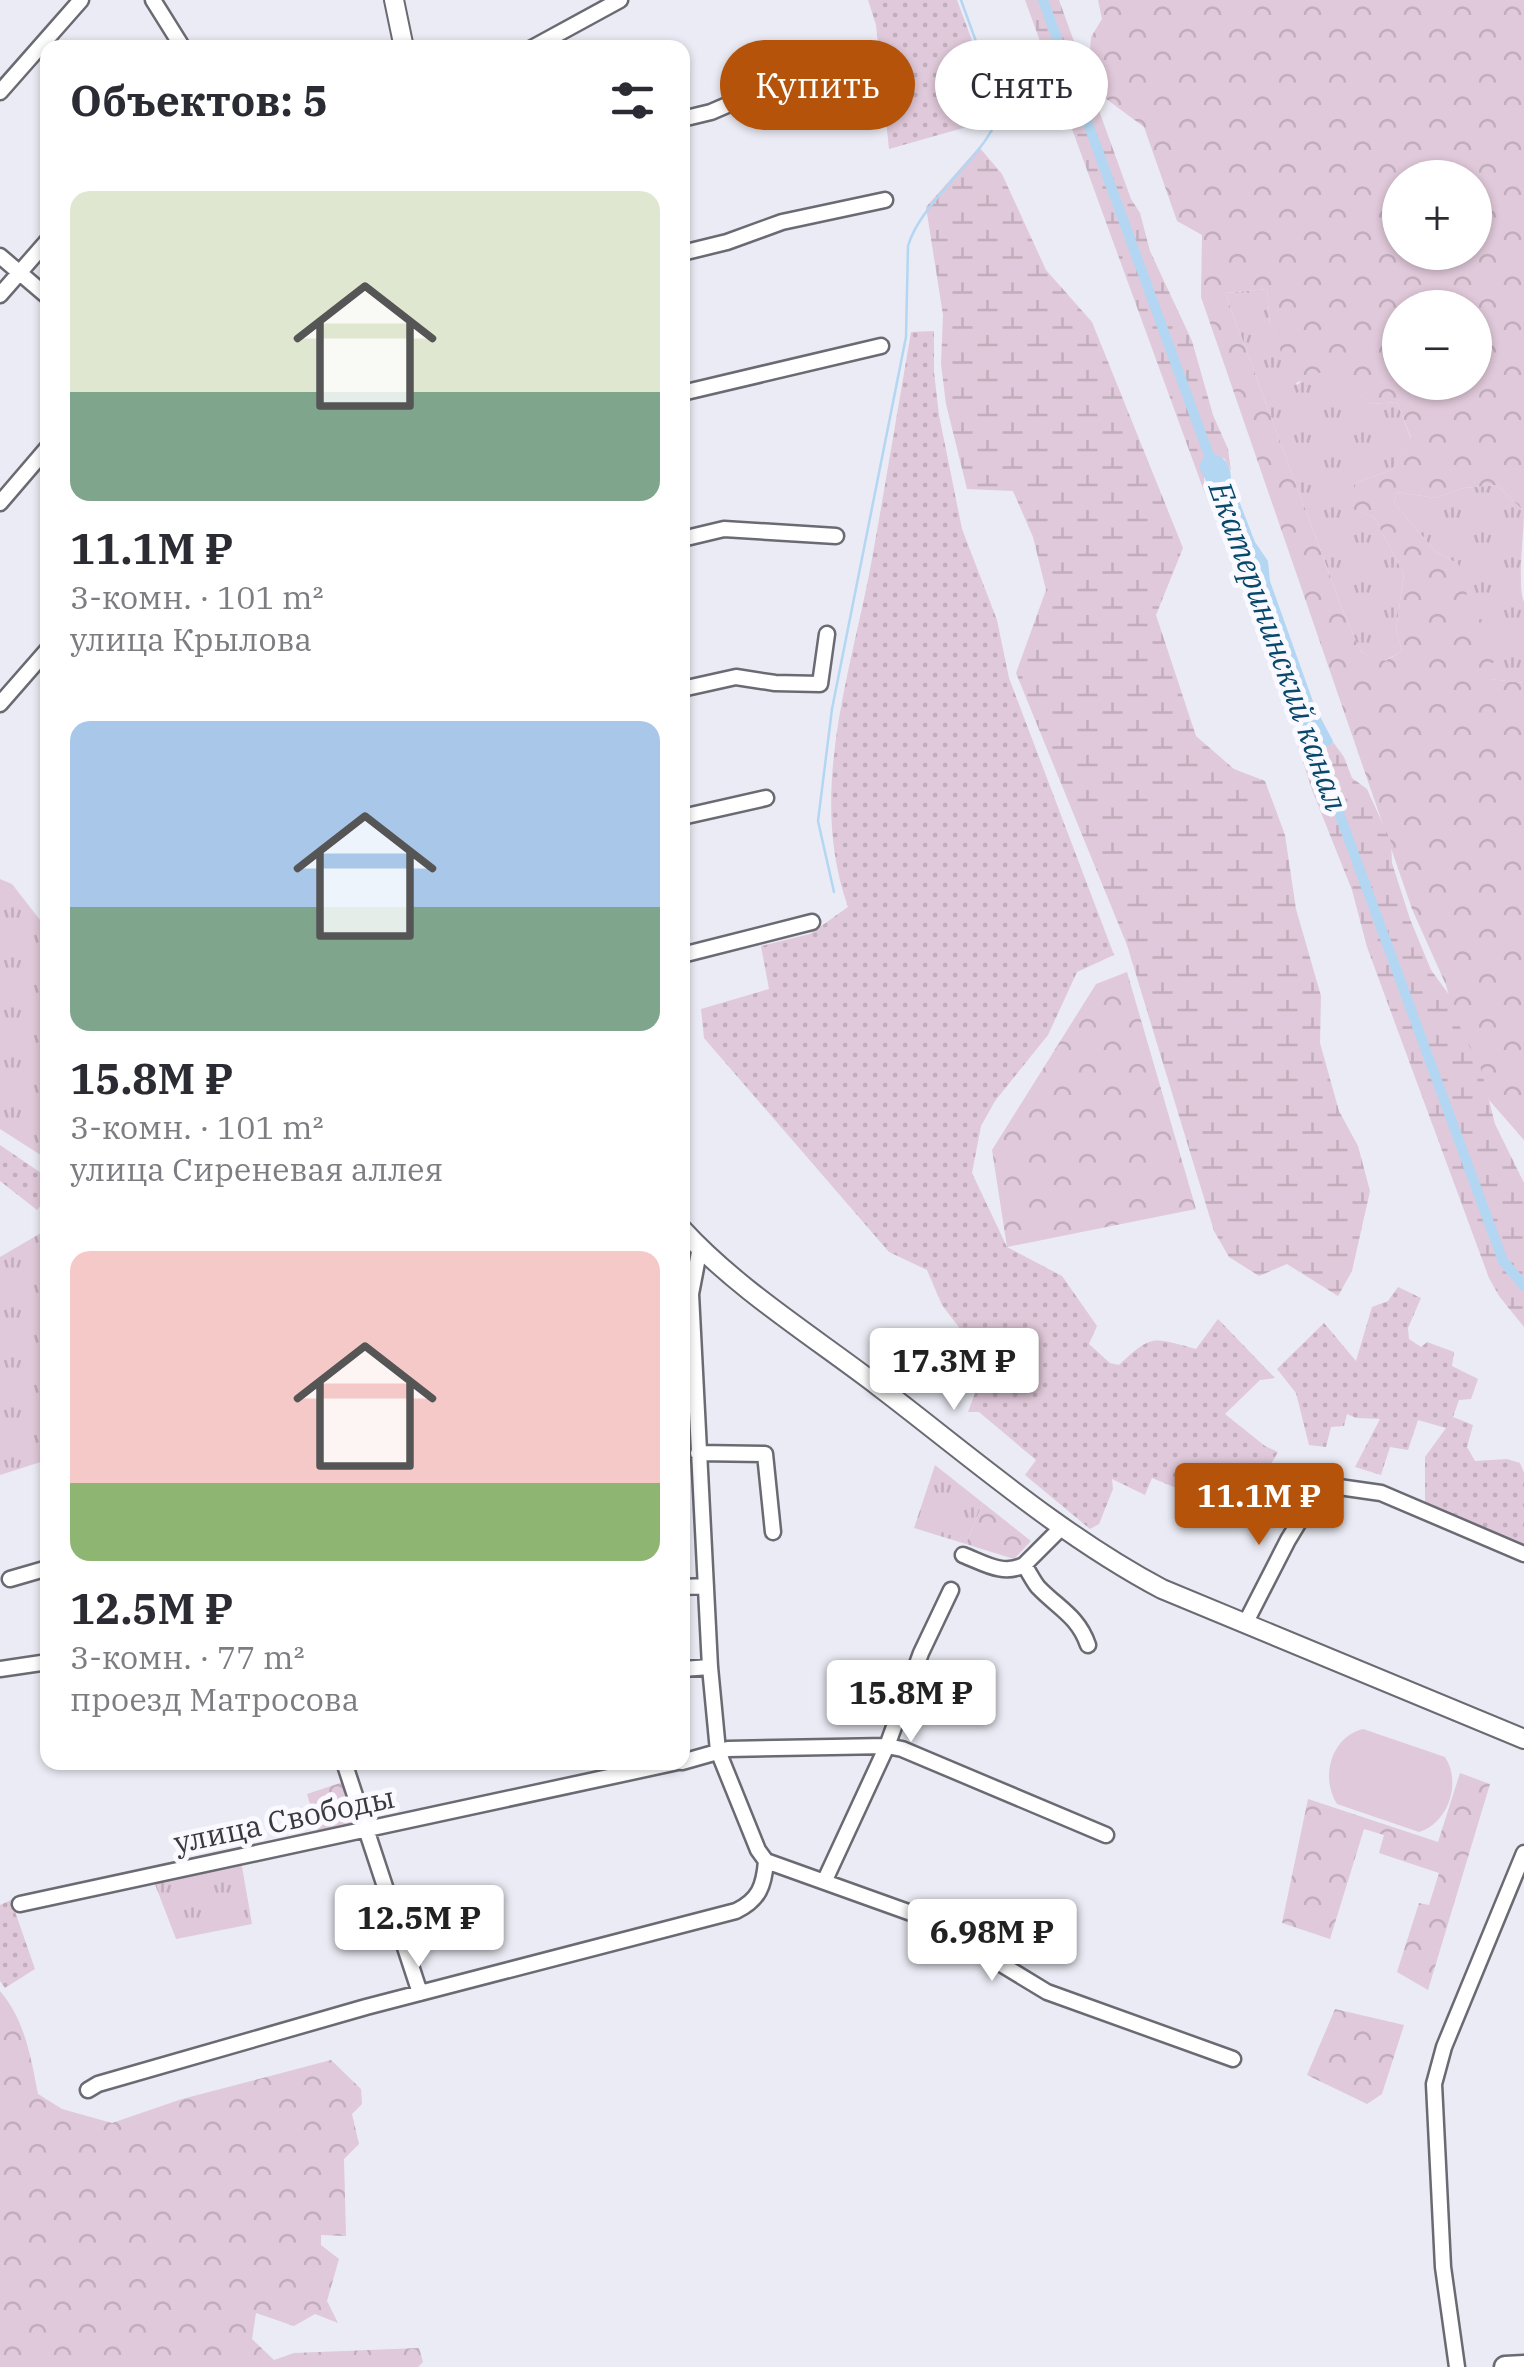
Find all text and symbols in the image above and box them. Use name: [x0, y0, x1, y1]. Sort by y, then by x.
chip: Купить: [720, 40, 915, 130]
chip: Снять: [935, 40, 1108, 130]
text: Объектов: 5: [70, 73, 328, 128]
icon: filters: [605, 73, 660, 128]
map controls: [1382, 160, 1492, 400]
button: +: [1382, 160, 1492, 270]
icon: home: [275, 256, 455, 436]
button: −: [1382, 290, 1492, 400]
water label: Екатерининский канал: [1200, 475, 1358, 816]
text: 11.1M ₽: [70, 521, 233, 576]
text: 3-комн. · 101 m²: [70, 576, 324, 618]
text: улица Крылова: [70, 618, 312, 660]
icon: home: [275, 786, 455, 966]
text: 15.8M ₽: [70, 1051, 233, 1106]
text: 3-комн. · 101 m²: [70, 1106, 324, 1148]
text: улица Сиреневая аллея: [70, 1148, 443, 1190]
icon: home: [275, 1316, 455, 1496]
pin: 17.3M ₽: [862, 1328, 1046, 1413]
text: 17.3M ₽: [892, 1339, 1016, 1381]
pin: 11.1M ₽: [1167, 1463, 1351, 1548]
text: 11.1M ₽: [1197, 1474, 1321, 1516]
text: 12.5M ₽: [70, 1581, 233, 1636]
text: 3-комн. · 77 m²: [70, 1636, 304, 1678]
pin: 15.8M ₽: [819, 1660, 1003, 1745]
text: 15.8M ₽: [849, 1671, 973, 1713]
text: проезд Матросова: [70, 1678, 359, 1720]
street label: улица Свободы: [170, 1777, 398, 1861]
pin: 12.5M ₽: [327, 1885, 511, 1970]
text: 12.5M ₽: [357, 1896, 481, 1938]
pin: 6.98M ₽: [900, 1899, 1084, 1984]
text: 6.98M ₽: [930, 1910, 1054, 1952]

